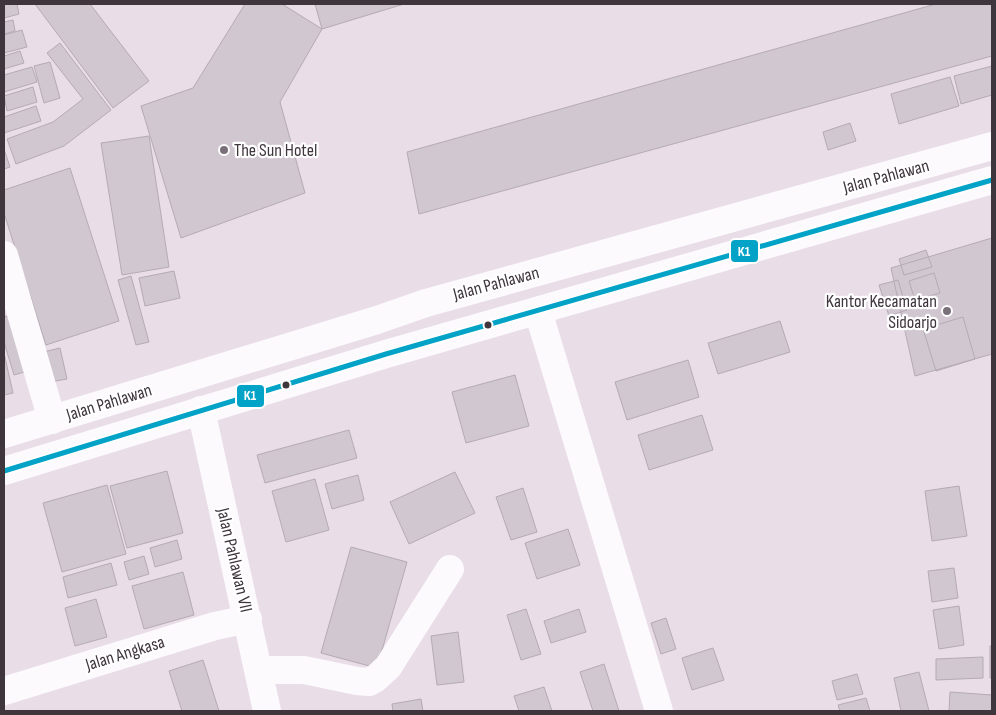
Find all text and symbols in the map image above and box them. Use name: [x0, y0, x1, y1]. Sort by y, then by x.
place label: The Sun Hotel: [234, 140, 317, 161]
marker: The Sun Hotel: [218, 144, 230, 156]
street label: Jalan Pahlawan: [840, 155, 931, 198]
line badge: K1: [730, 239, 759, 263]
text: K1: [738, 243, 751, 260]
street label: Jalan Pahlawan: [450, 262, 541, 305]
place label: Kantor Kecamatan Sidoarjo: [826, 291, 937, 333]
marker: Kantor Kecamatan Sidoarjo: [941, 305, 953, 317]
unlabelled marker: [483, 320, 493, 330]
street label: Jalan Pahlawan: [63, 380, 154, 426]
unlabelled marker: [281, 380, 291, 390]
line badge: K1: [236, 384, 265, 408]
text: K1: [244, 387, 257, 404]
street label: Jalan Pahlawan VII: [212, 505, 257, 614]
street label: Jalan Angkasa: [82, 632, 167, 676]

